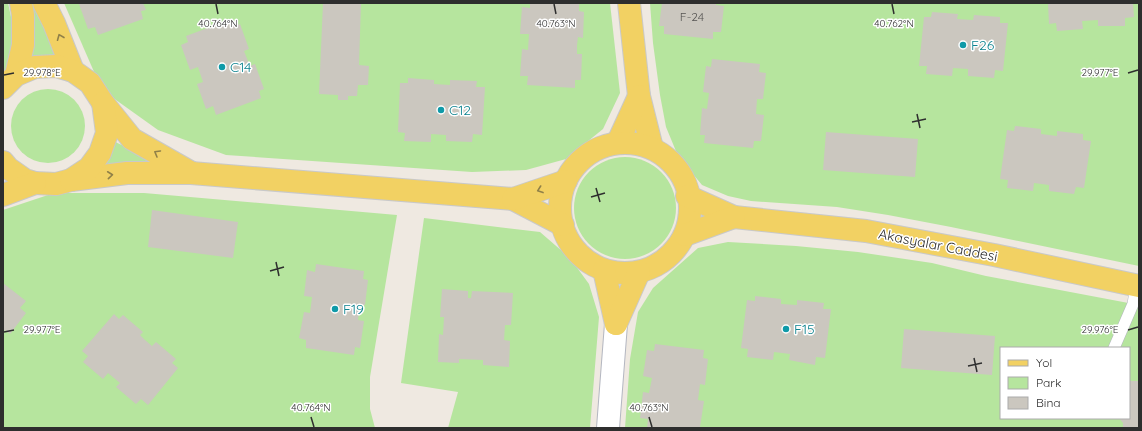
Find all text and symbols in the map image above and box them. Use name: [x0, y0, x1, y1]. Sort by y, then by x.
house number: F-24: [680, 9, 704, 24]
text: 40.764°N: [198, 17, 238, 30]
text: 40.763°N: [536, 17, 576, 30]
text: 40.762°N: [874, 17, 914, 30]
one-way arrow: [56, 33, 64, 40]
place label: F26: [971, 36, 995, 54]
marker: F26: [958, 40, 968, 50]
place label: C14: [230, 58, 252, 76]
marker: C14: [217, 62, 227, 72]
text: 29.978°E: [23, 66, 61, 79]
text: 29.977°E: [1081, 66, 1119, 79]
place label: C12: [449, 101, 471, 119]
marker: C12: [436, 105, 446, 115]
one-way arrow: [154, 151, 161, 158]
one-way arrow: [107, 171, 113, 180]
one-way arrow: [536, 185, 543, 194]
street label: Akasyalar Caddesi: [877, 225, 999, 265]
place label: F19: [343, 300, 364, 318]
marker: F19: [330, 304, 340, 314]
place label: F15: [794, 320, 815, 338]
text: 29.977°E: [23, 323, 61, 336]
text: 29.976°E: [1081, 323, 1119, 336]
marker: F15: [781, 324, 791, 334]
legend: [1000, 347, 1130, 419]
text: Yol: [1036, 355, 1052, 370]
text: Park: [1036, 375, 1061, 390]
text: Bina: [1036, 395, 1061, 410]
text: 40.764°N: [291, 401, 331, 414]
text: 40.763°N: [629, 401, 669, 414]

